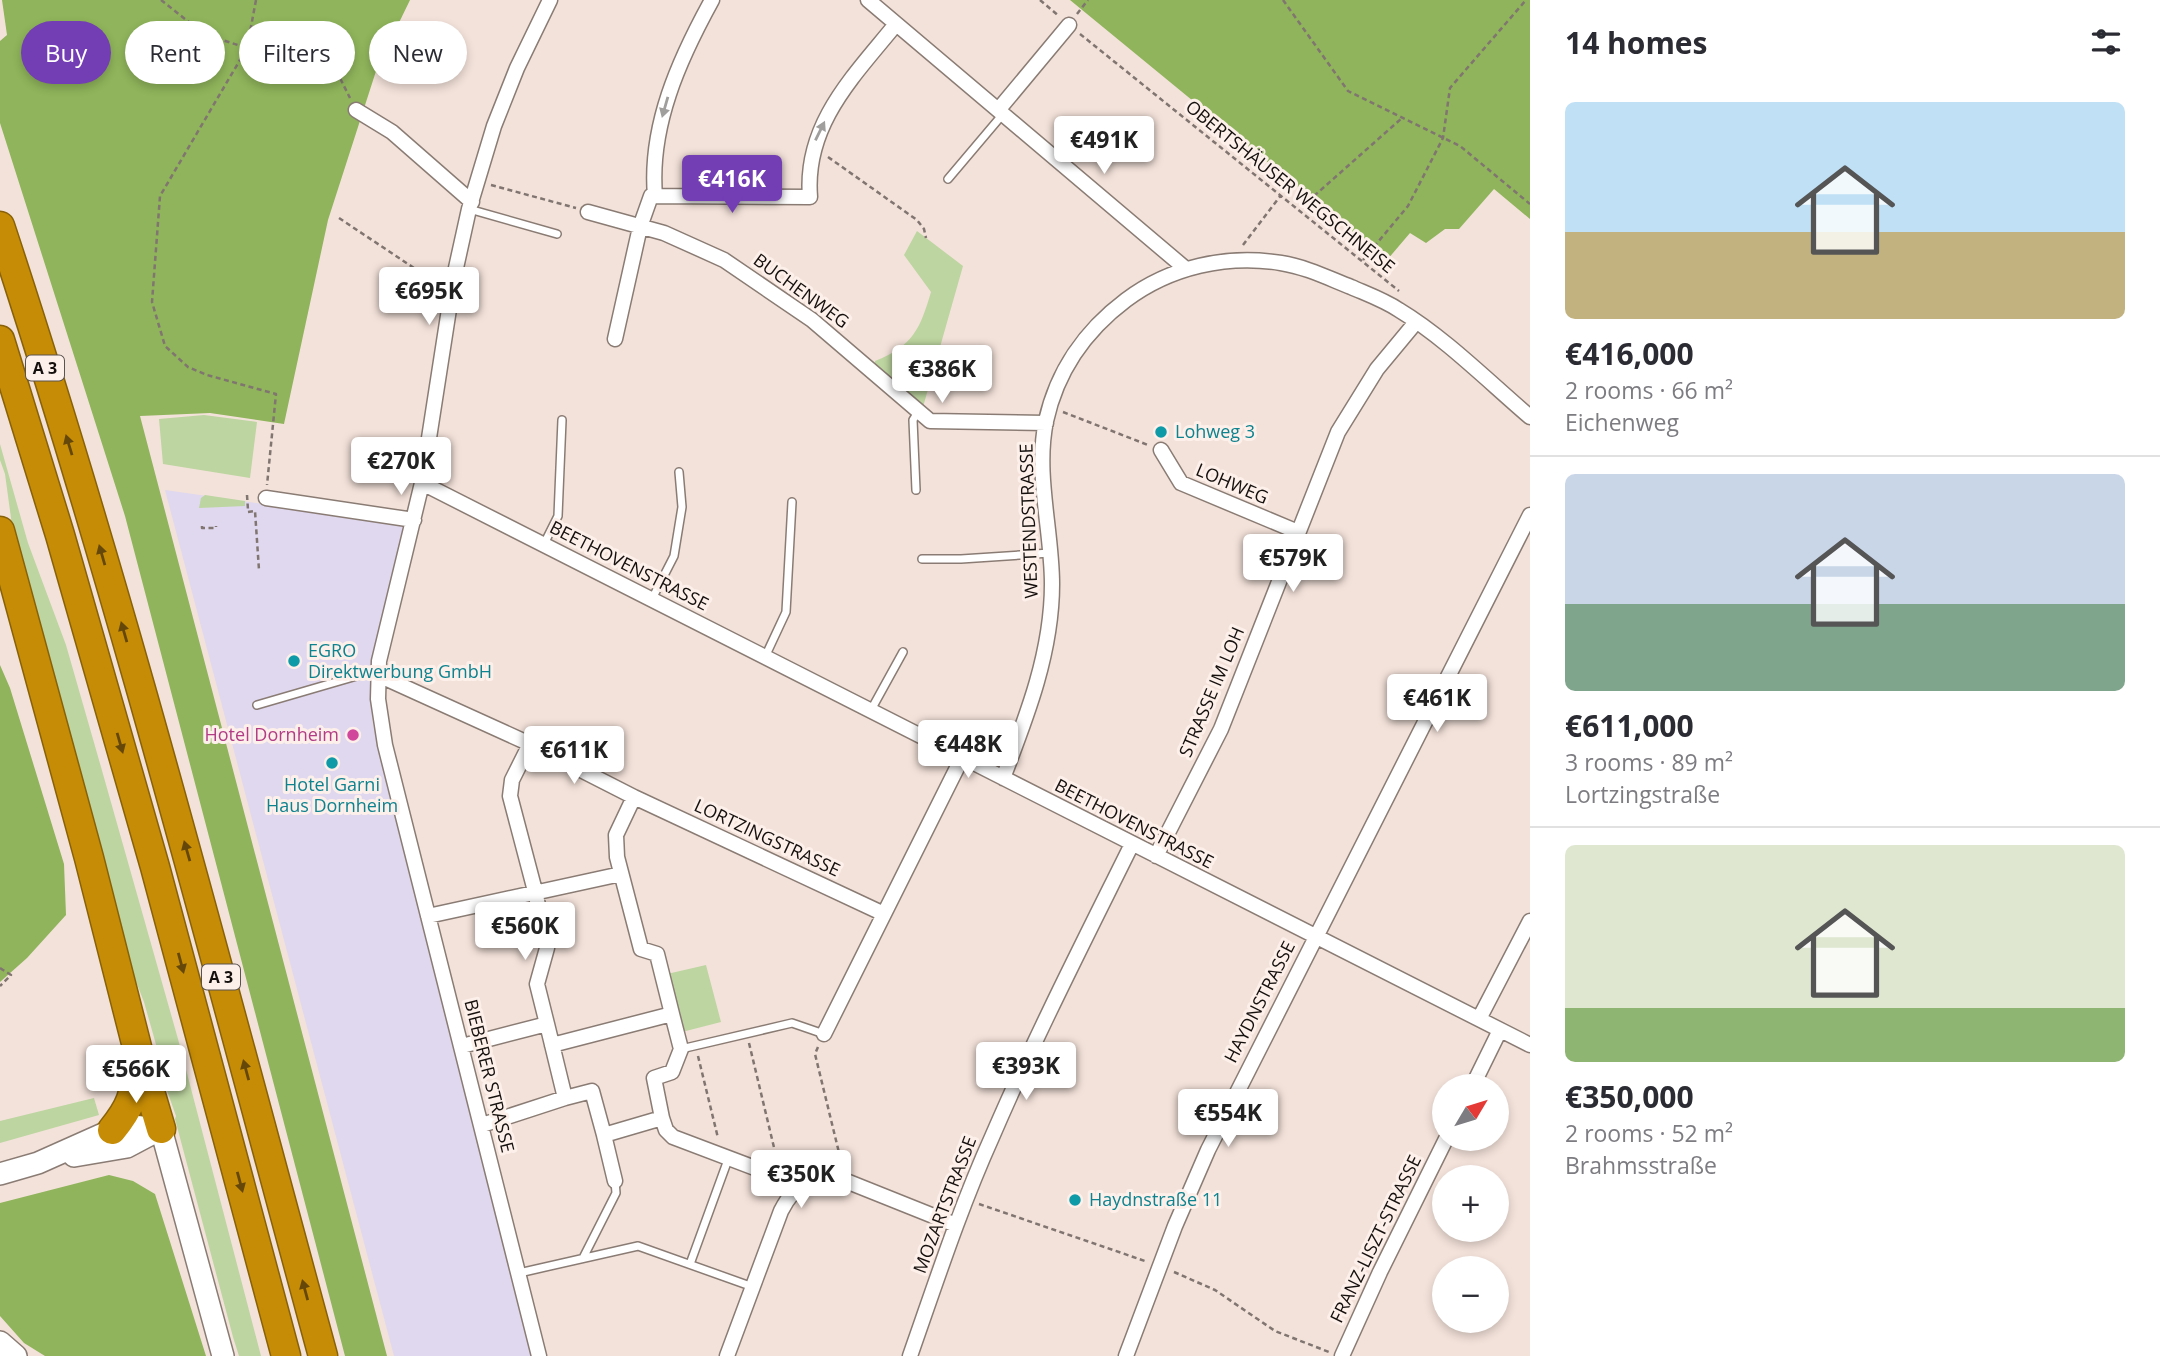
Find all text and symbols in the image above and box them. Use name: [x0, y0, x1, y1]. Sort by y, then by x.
chip: Buy: [21, 21, 111, 84]
chip: Rent: [125, 21, 225, 84]
chip: Filters: [239, 21, 355, 84]
chip: New: [369, 21, 467, 84]
text: 14 homes: [1565, 22, 1708, 63]
icon: filters: [2087, 23, 2125, 61]
street label: OBERTSHÄUSER WEGSCHNEISE: [1181, 94, 1400, 278]
one-way arrow: [659, 96, 670, 118]
pin: €491K: [1055, 116, 1153, 176]
one-way arrow: [814, 121, 826, 141]
text: €491K: [1070, 123, 1138, 155]
icon: home: [1782, 147, 1908, 273]
pin: €416K: [683, 156, 781, 215]
text: €416K: [698, 162, 766, 194]
street label: BUCHENWEG: [749, 247, 854, 333]
pin: €695K: [380, 268, 478, 327]
text: €695K: [395, 274, 463, 306]
text: €416,000: [1565, 333, 1694, 374]
pin: €386K: [893, 346, 991, 405]
text: €386K: [908, 352, 976, 384]
road number: A 3: [26, 356, 64, 380]
text: 2 rooms · 66 m²: [1565, 374, 1733, 406]
text: Eichenweg: [1565, 406, 1679, 438]
place label: Lohweg 3: [1175, 419, 1255, 443]
marker: Lohweg 3: [1153, 424, 1169, 440]
one-way arrow: [63, 434, 74, 455]
pin: €270K: [352, 438, 450, 497]
street label: WESTENDSTRASSE: [1013, 443, 1043, 599]
text: €270K: [367, 444, 435, 476]
street label: LOHWEG: [1193, 457, 1272, 509]
street label: BEETHOVENSTRASSE: [546, 515, 713, 616]
icon: home: [1782, 519, 1908, 645]
pin: €579K: [1244, 534, 1342, 594]
text: €579K: [1259, 541, 1327, 573]
one-way arrow: [96, 544, 106, 565]
one-way arrow: [118, 621, 129, 643]
street label: STRASSE IM LOH: [1173, 623, 1249, 760]
place label: EGRO Direktwerbung GmbH: [308, 638, 492, 683]
marker: EGRO Direktwerbung GmbH: [286, 653, 302, 669]
pin: €461K: [1388, 674, 1486, 734]
text: €461K: [1403, 681, 1471, 713]
text: €611,000: [1565, 705, 1694, 746]
pin: €448K: [919, 720, 1017, 780]
place label: Hotel Dornheim: [205, 722, 339, 746]
pin: €611K: [525, 726, 623, 786]
marker: Hotel Dornheim: [345, 727, 361, 743]
text: €448K: [934, 727, 1002, 759]
one-way arrow: [115, 733, 126, 755]
text: €611K: [540, 733, 608, 765]
text: 3 rooms · 89 m²: [1565, 746, 1733, 778]
marker: Hotel Garni Haus Dornheim: [324, 755, 340, 771]
place label: Hotel Garni Haus Dornheim: [266, 772, 398, 817]
street label: BEETHOVENSTRASSE: [1051, 773, 1218, 874]
text: Lortzingstraße: [1565, 778, 1720, 810]
street label: LORTZINGSTRASSE: [691, 793, 844, 881]
one-way arrow: [182, 840, 192, 861]
icon: home: [1782, 890, 1908, 1016]
pin: €560K: [476, 902, 574, 962]
text: €560K: [491, 909, 559, 941]
street label: HAYDNSTRASSE: [1218, 937, 1300, 1066]
one-way arrow: [176, 952, 187, 974]
road number: A 3: [202, 965, 240, 990]
street label: BIEBERER STRASSE: [459, 997, 521, 1155]
pin: €393K: [977, 1042, 1075, 1102]
pin: €566K: [87, 1046, 185, 1105]
text: €393K: [992, 1049, 1060, 1081]
text: €566K: [102, 1052, 170, 1084]
one-way arrow: [240, 1059, 251, 1081]
north arrow: [1432, 1074, 1508, 1152]
map controls: [1432, 1074, 1509, 1333]
text: €350,000: [1565, 1076, 1694, 1117]
pin: €554K: [1179, 1090, 1277, 1149]
text: €554K: [1194, 1096, 1262, 1128]
text: 2 rooms · 52 m²: [1565, 1117, 1733, 1149]
street label: MOZARTSTRASSE: [907, 1133, 981, 1277]
text: Brahmsstraße: [1565, 1149, 1717, 1181]
pin: €350K: [752, 1150, 850, 1210]
street label: FRANZ-LISZT-STRASSE: [1324, 1151, 1426, 1326]
text: €350K: [767, 1157, 835, 1189]
button: +: [1432, 1165, 1509, 1242]
one-way arrow: [235, 1172, 245, 1193]
place label: Haydnstraße 11: [1089, 1187, 1222, 1211]
marker: Haydnstraße 11: [1067, 1192, 1083, 1208]
button: −: [1432, 1256, 1509, 1333]
one-way arrow: [299, 1279, 310, 1301]

